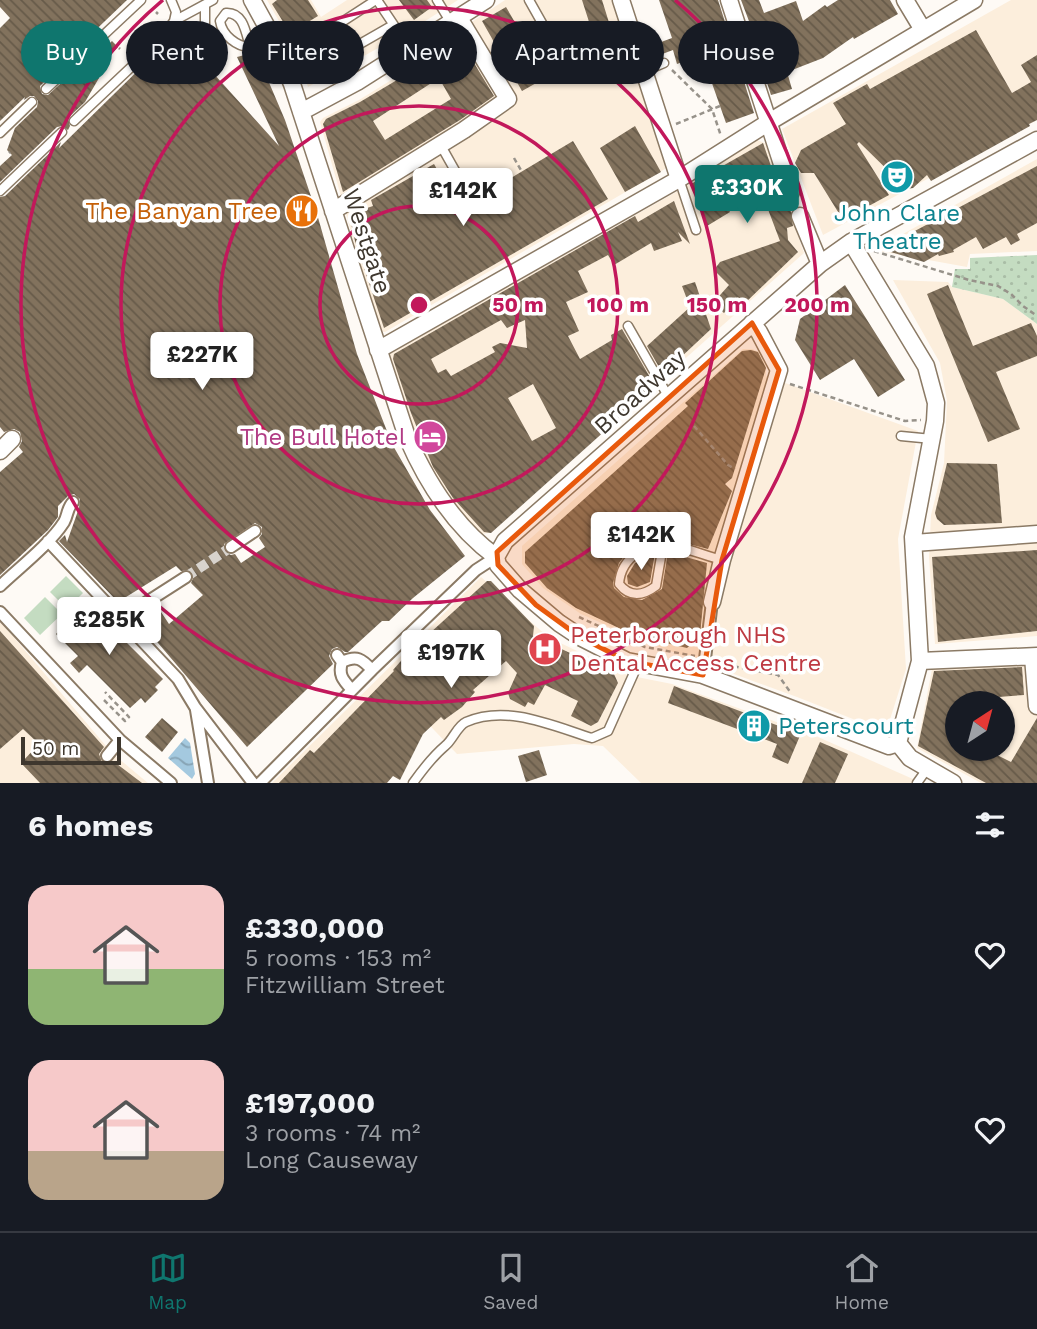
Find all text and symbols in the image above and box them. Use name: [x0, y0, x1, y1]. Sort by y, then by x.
chip: Buy: [21, 21, 112, 84]
chip: Rent: [126, 21, 228, 84]
chip: Filters: [242, 21, 364, 84]
chip: New: [378, 21, 477, 84]
chip: Apartment: [491, 21, 664, 84]
chip: House: [678, 21, 799, 84]
theatre icon: John Clare Theatre: [878, 158, 916, 196]
pin: £330K: [698, 166, 796, 225]
pin: £142K: [414, 168, 512, 228]
text: £330K: [711, 174, 783, 201]
text: £142K: [429, 177, 497, 204]
street label: Westgate: [337, 185, 397, 297]
restaurant icon: The Banyan Tree: [283, 192, 321, 230]
place label: The Banyan Tree: [85, 197, 278, 225]
place label: John Clare Theatre: [834, 199, 960, 255]
text: 50 m: [492, 292, 544, 317]
text: 100 m: [587, 292, 649, 317]
text: 150 m: [687, 292, 747, 317]
text: 200 m: [784, 292, 850, 317]
centre of rings: [407, 293, 431, 317]
pin: £227K: [153, 332, 251, 392]
text: £227K: [166, 341, 238, 368]
street label: Broadway: [589, 343, 692, 440]
hotel icon: The Bull Hotel: [411, 418, 449, 456]
place label: The Bull Hotel: [240, 423, 407, 451]
pin: £142K: [592, 512, 690, 572]
text: £142K: [607, 521, 675, 548]
pin: £285K: [60, 598, 158, 657]
text: £285K: [73, 606, 145, 633]
place label: Peterborough NHS Dental Access Centre: [570, 621, 821, 677]
pin: £197K: [402, 630, 500, 690]
hospital icon: Peterborough NHS Dental Access Centre: [526, 630, 564, 668]
text: £197K: [417, 639, 485, 666]
north arrow: [945, 691, 1015, 761]
map controls: [945, 691, 1015, 761]
building icon: Peterscourt: [735, 707, 773, 745]
place label: Peterscourt: [778, 712, 914, 740]
scale bar: [21, 734, 121, 766]
text: 50 m: [32, 737, 79, 760]
icon: filters: [971, 806, 1009, 844]
text: 6 homes: [28, 808, 153, 843]
text: £330,000: [245, 910, 385, 945]
icon: home: [84, 913, 168, 997]
icon: heart: [971, 936, 1009, 974]
text: 5 rooms · 153 m²: [245, 945, 431, 972]
text: Fitzwilliam Street: [245, 972, 445, 999]
text: £197,000: [245, 1085, 375, 1120]
icon: home: [84, 1088, 168, 1172]
icon: heart: [971, 1111, 1009, 1149]
text: 3 rooms · 74 m²: [245, 1120, 420, 1147]
text: Long Causeway: [245, 1147, 418, 1174]
tab: Map: [148, 1249, 187, 1314]
tab: Saved: [483, 1249, 538, 1314]
tab: Home: [835, 1249, 889, 1314]

